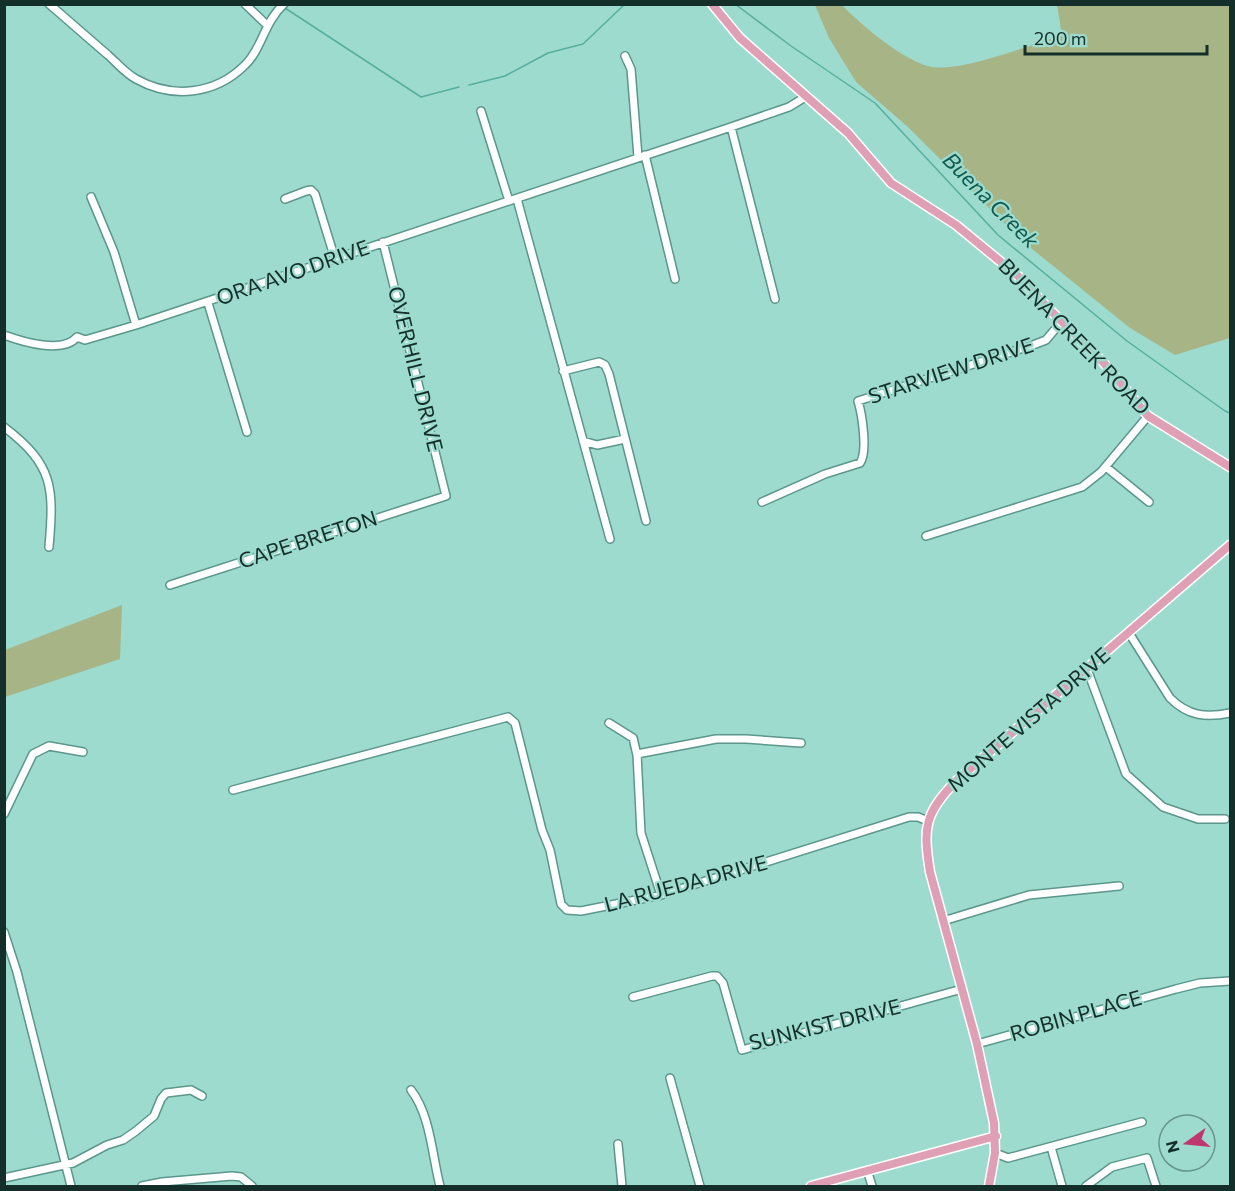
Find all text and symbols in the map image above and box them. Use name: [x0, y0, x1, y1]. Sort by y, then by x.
scale bar: [1025, 18, 1206, 56]
text: 200 m: [1034, 27, 1087, 49]
water label: Buena Creek: [938, 146, 1046, 254]
street label: ORA AVO DRIVE: [213, 234, 372, 309]
street label: BUENA CREEK ROAD: [994, 253, 1156, 419]
street label: OVERHILL DRIVE: [384, 283, 449, 454]
street label: STARVIEW DRIVE: [865, 331, 1036, 408]
street label: CAPE BRETON: [235, 504, 380, 573]
street label: MONTE VISTA DRIVE: [942, 641, 1114, 796]
street label: LA RUEDA DRIVE: [601, 849, 770, 916]
street label: ROBIN PLACE: [1007, 984, 1144, 1045]
street label: SUNKIST DRIVE: [746, 993, 903, 1054]
north arrow: [1157, 1113, 1217, 1173]
text: N: [1161, 1139, 1183, 1155]

